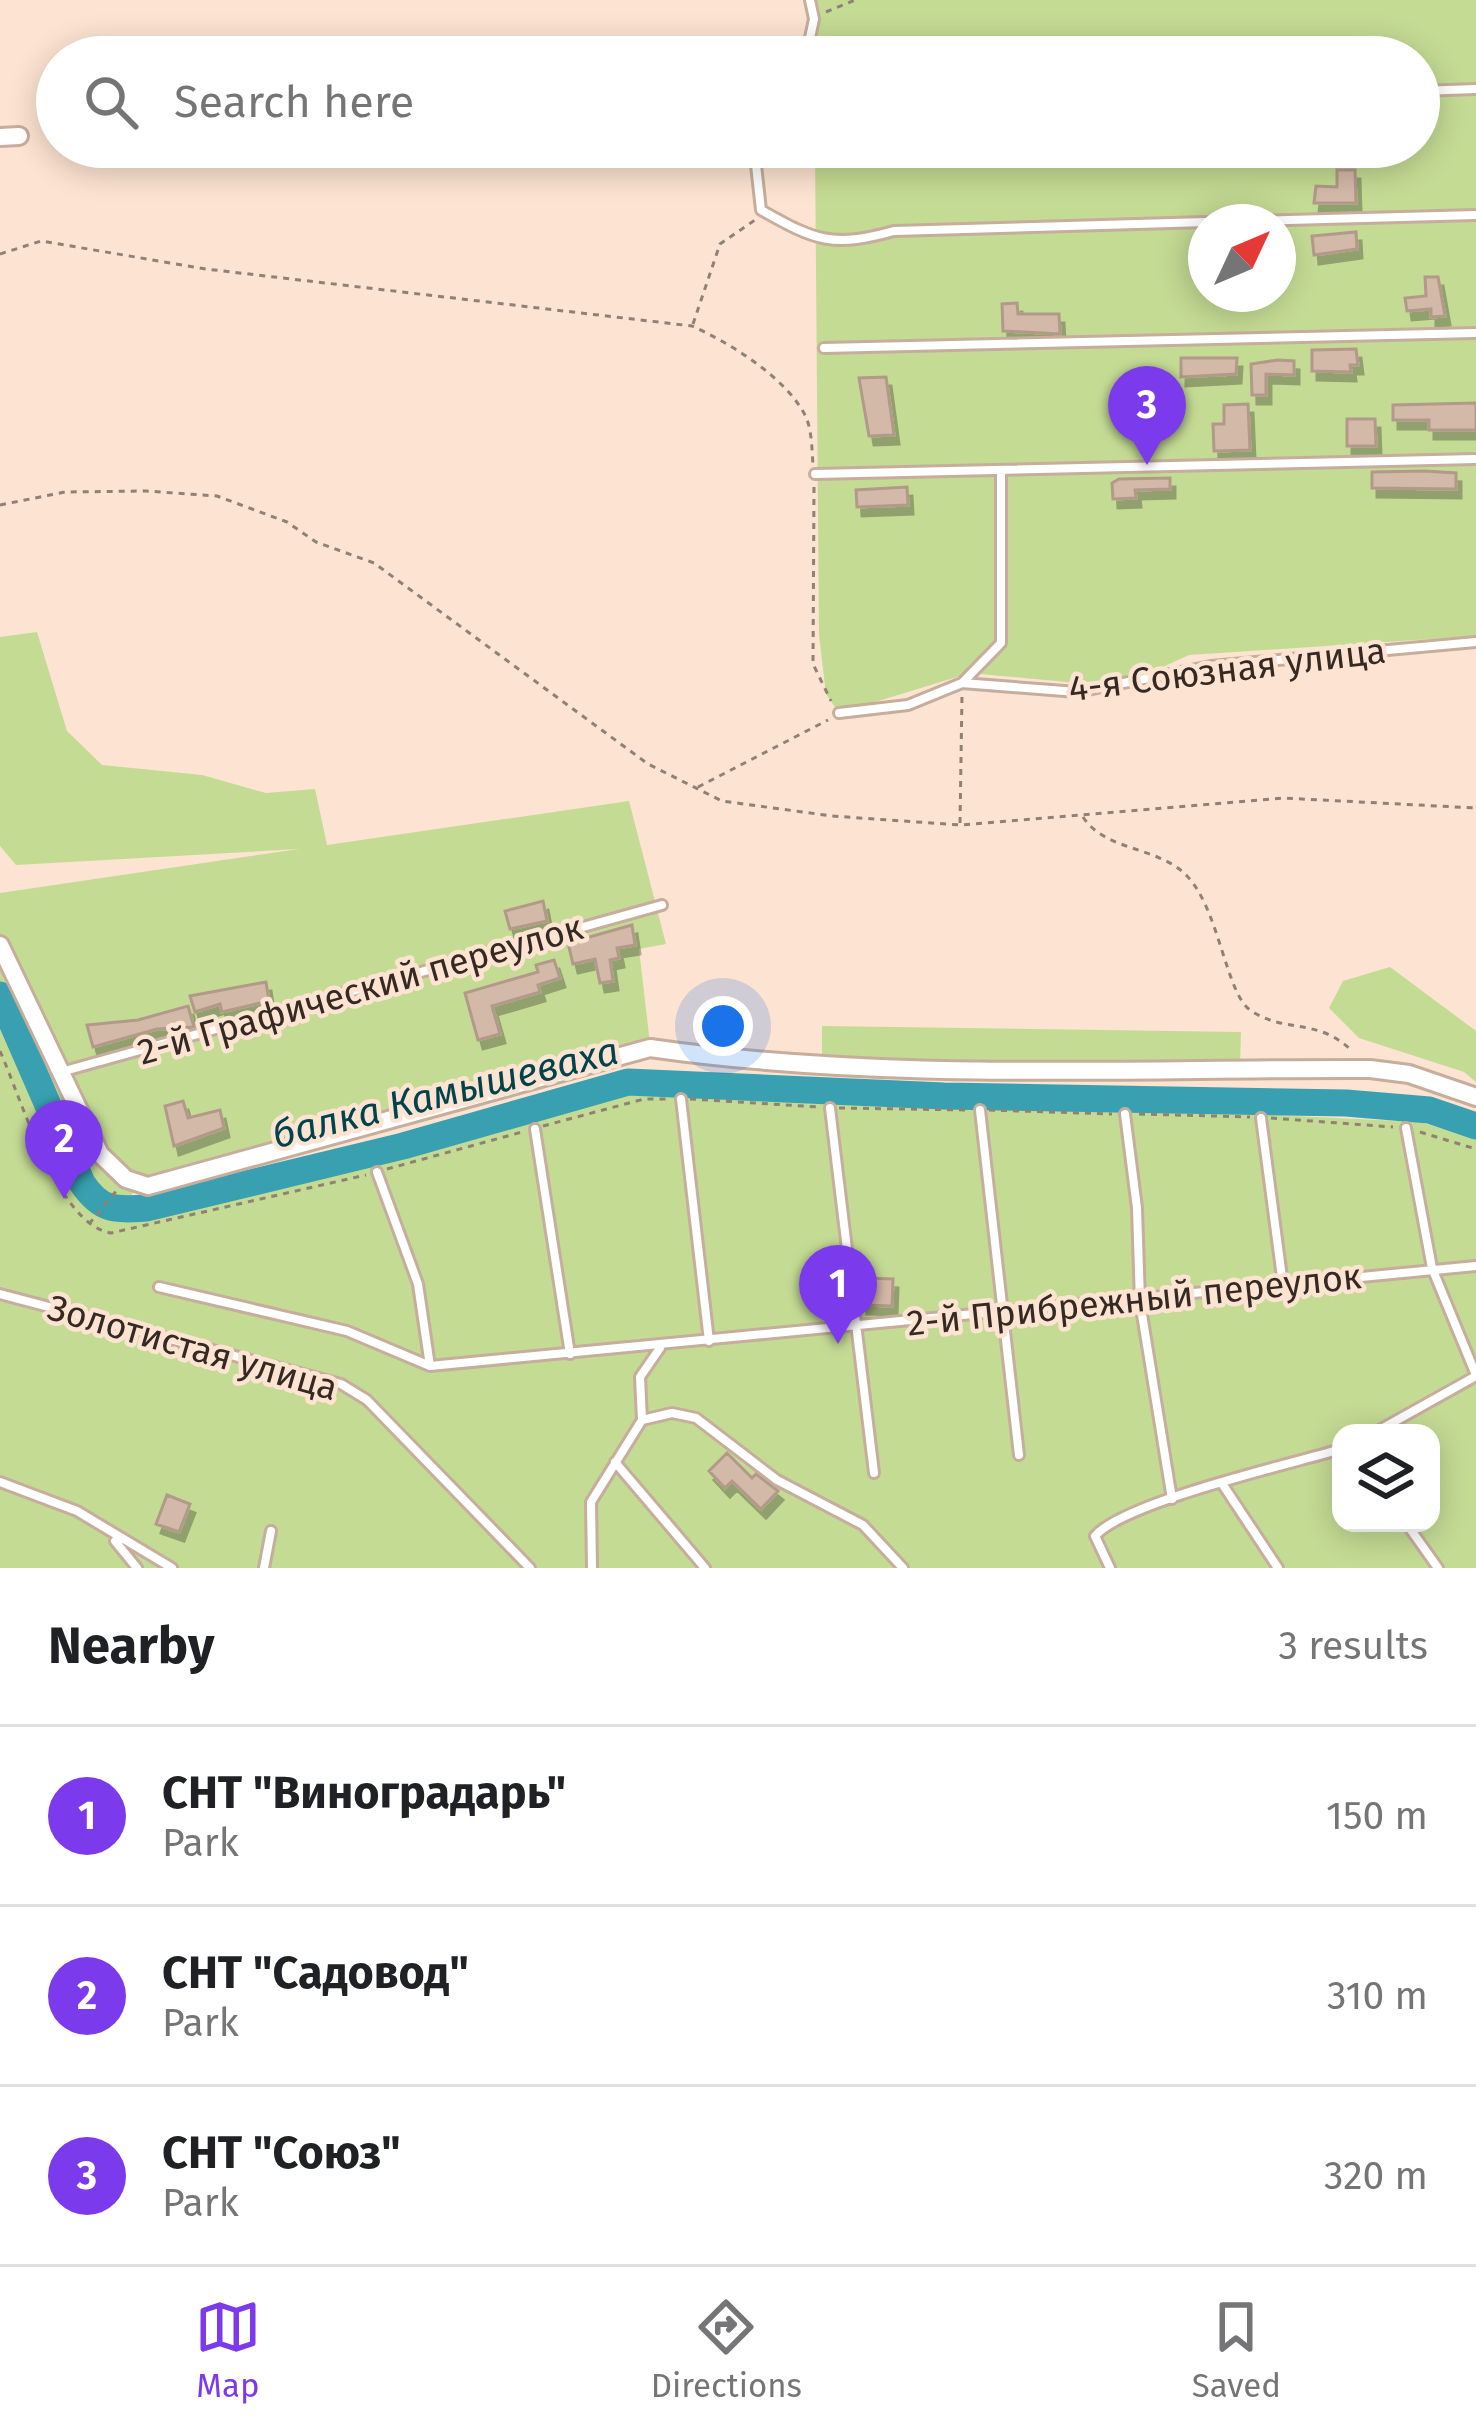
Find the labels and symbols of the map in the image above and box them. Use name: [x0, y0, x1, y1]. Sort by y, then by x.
north arrow: [1188, 204, 1296, 312]
pin: 3: [1108, 366, 1186, 465]
street label: 4-я Союзная улица: [1066, 629, 1388, 711]
street label: 2-й Графический переулок: [133, 905, 588, 1075]
your location: [693, 996, 753, 1056]
water label: балка Камышеваха: [267, 1028, 623, 1158]
pin: 2: [25, 1100, 103, 1199]
pin: 1: [799, 1245, 877, 1344]
street label: 2-й Прибрежный переулок: [905, 1254, 1364, 1346]
street label: Золотистая улица: [43, 1286, 343, 1410]

